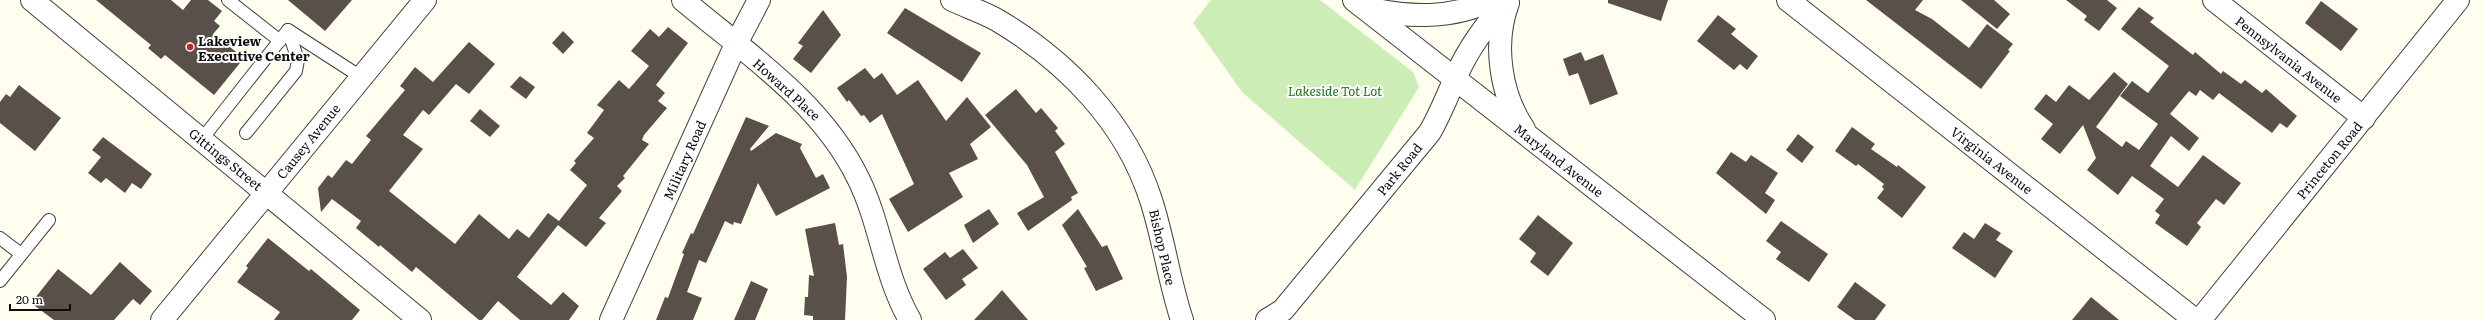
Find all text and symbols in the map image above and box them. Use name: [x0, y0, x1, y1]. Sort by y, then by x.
street label: Pennsylvania Avenue: [2232, 11, 2347, 107]
place label: Lakeview Executive Center: [198, 31, 310, 65]
marker: Lakeview Executive Center: [185, 42, 195, 52]
street label: Howard Place: [749, 53, 825, 125]
park label: Lakeside Tot Lot: [1288, 81, 1383, 100]
street label: Causey Avenue: [272, 99, 345, 183]
street label: Military Road: [658, 117, 710, 203]
street label: Princeton Road: [2292, 117, 2366, 203]
street label: Maryland Avenue: [1510, 119, 1608, 201]
street label: Virginia Avenue: [1947, 122, 2037, 198]
street label: Gittings Street: [185, 123, 267, 195]
street label: Park Road: [1372, 139, 1426, 199]
street label: Bishop Place: [1145, 207, 1181, 287]
scale bar: [10, 286, 70, 312]
text: 20 m: [16, 290, 43, 308]

